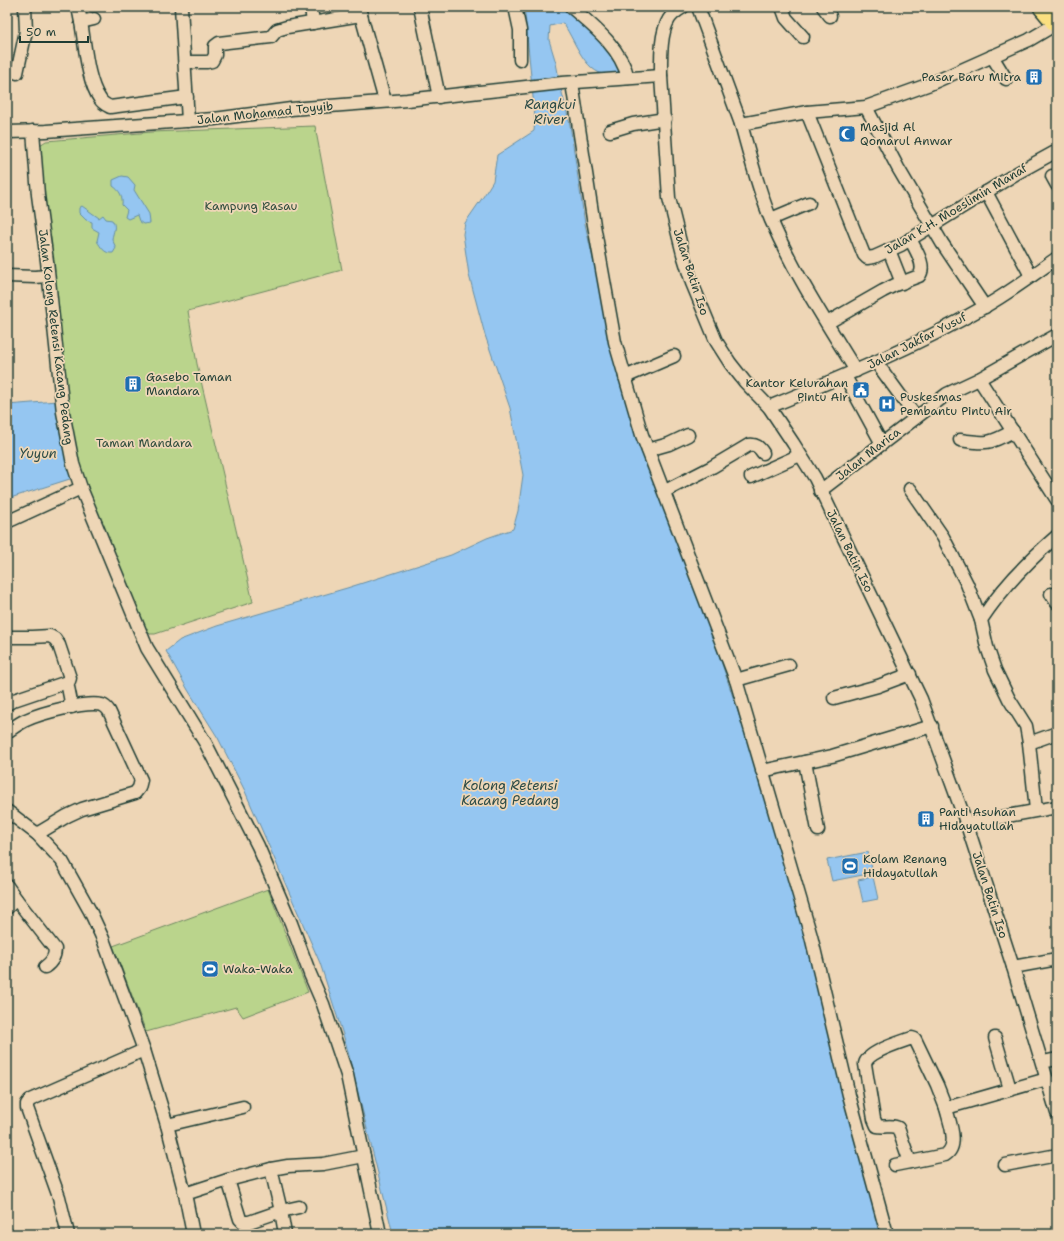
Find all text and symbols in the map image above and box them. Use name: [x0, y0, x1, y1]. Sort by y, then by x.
scale bar: [20, 18, 88, 44]
text: 50 m: [26, 24, 56, 40]
building icon: Pasar Baru Mitra: [1024, 67, 1044, 87]
place label: Pasar Baru Mitra: [922, 69, 1022, 85]
water label: Rangkui River: [524, 96, 576, 128]
street label: Jalan Mohamad Toyyib: [196, 98, 334, 128]
place label: Masjid Al Qomarul Anwar: [860, 119, 953, 149]
mosque icon: Masjid Al Qomarul Anwar: [837, 124, 857, 144]
street label: Jalan K.H. Moeslimin Manaf: [882, 160, 1031, 258]
park label: Kampung Rasau: [204, 198, 298, 214]
street label: Jalan Batin Iso: [669, 227, 713, 317]
street label: Jalan Kolong Retensi Kacang Pedang: [35, 228, 77, 446]
street label: Jalan Jakfar Yusuf: [865, 309, 970, 373]
place label: Gasebo Taman Mandara: [146, 369, 232, 399]
building icon: Gasebo Taman Mandara: [123, 374, 143, 394]
place label: Kantor Kelurahan Pintu Air: [745, 375, 848, 405]
public building icon: Kantor Kelurahan Pintu Air: [851, 380, 871, 400]
place label: Puskesmas Pembantu Pintu Air: [900, 389, 1012, 419]
hospital icon: Puskesmas Pembantu Pintu Air: [877, 394, 897, 414]
street label: Jalan Marica: [833, 424, 904, 484]
park label: Taman Mandara: [96, 435, 193, 451]
water label: Yuyun: [19, 445, 57, 462]
street label: Jalan Batin Iso: [823, 507, 877, 595]
water label: Kolong Retensi Kacang Pedang: [461, 777, 559, 809]
place label: Panti Asuhan Hidayatullah: [939, 804, 1016, 834]
building icon: Panti Asuhan Hidayatullah: [916, 809, 936, 829]
street label: Jalan Batin Iso: [968, 850, 1012, 940]
place label: Kolam Renang Hidayatullah: [863, 851, 947, 881]
sports icon: Kolam Renang Hidayatullah: [840, 856, 860, 876]
sports icon: Waka-Waka: [200, 959, 220, 979]
place label: Waka-Waka: [223, 961, 293, 977]

